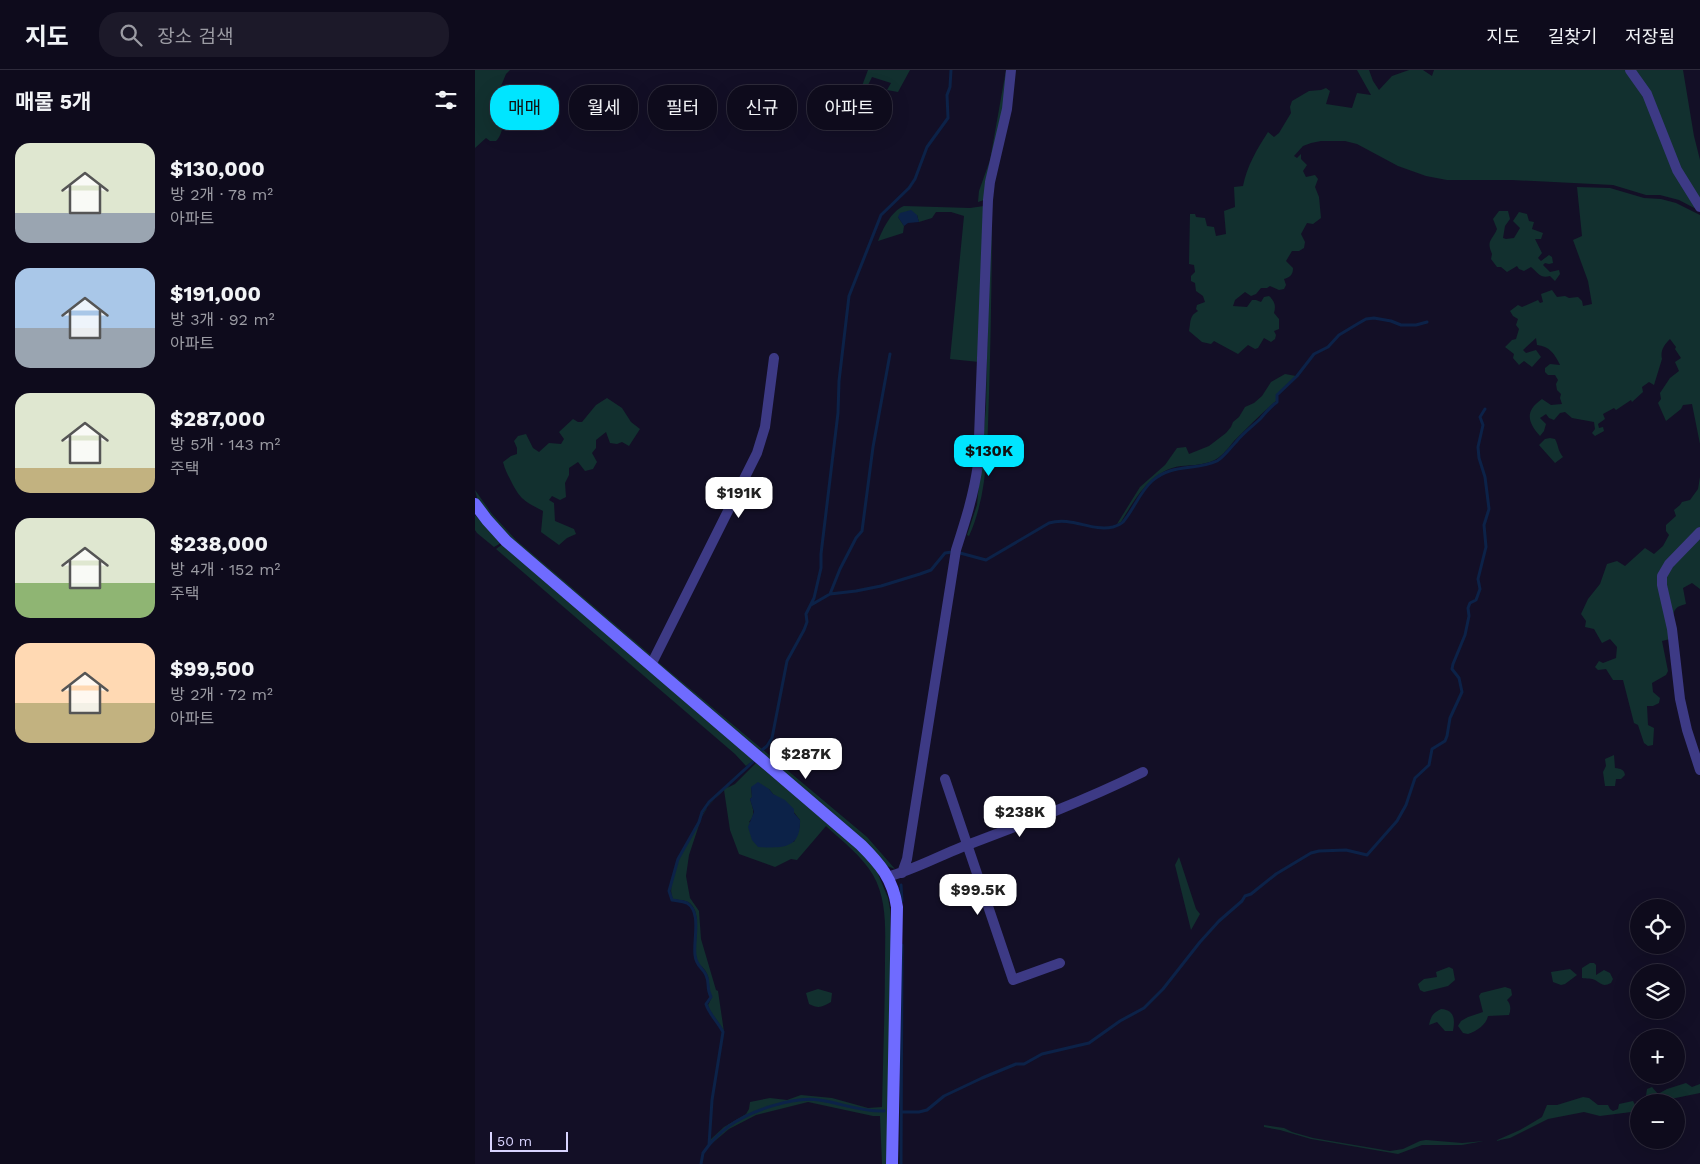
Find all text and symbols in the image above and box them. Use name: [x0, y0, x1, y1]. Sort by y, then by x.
search box: [99, 12, 449, 57]
icon: search: [117, 21, 145, 49]
text: 지도: [25, 23, 69, 51]
text: 장소 검색: [157, 25, 234, 48]
text: 지도: [1487, 26, 1520, 47]
text: 길찾기: [1548, 26, 1597, 47]
text: 저장됨: [1625, 26, 1675, 47]
chip: 매매: [490, 85, 559, 130]
chip: 월세: [569, 85, 638, 130]
chip: 필터: [648, 85, 717, 130]
chip: 신규: [727, 85, 797, 130]
chip: 아파트: [807, 85, 892, 130]
icon: filters: [432, 86, 460, 114]
text: 매물 5개: [15, 89, 91, 114]
text: $130,000: [170, 156, 265, 181]
icon: home: [55, 163, 115, 223]
text: 방 2개 · 78 m²: [170, 185, 273, 204]
text: 아파트: [170, 209, 214, 228]
text: $191,000: [170, 281, 261, 306]
icon: home: [55, 288, 115, 348]
text: 방 3개 · 92 m²: [170, 310, 275, 329]
text: 아파트: [170, 334, 214, 353]
text: $287,000: [170, 406, 265, 431]
icon: home: [55, 413, 115, 473]
pin: $130K: [954, 434, 1024, 477]
text: 방 5개 · 143 m²: [170, 435, 280, 454]
text: $130K: [965, 441, 1013, 460]
text: 주택: [170, 459, 199, 478]
pin: $191K: [704, 476, 774, 519]
text: $191K: [717, 483, 762, 502]
text: $238,000: [170, 531, 268, 556]
icon: home: [55, 538, 115, 598]
text: 방 4개 · 152 m²: [170, 560, 280, 579]
text: 주택: [170, 584, 199, 603]
text: $99,500: [170, 656, 255, 681]
icon: home: [55, 663, 115, 723]
text: 방 2개 · 72 m²: [170, 685, 273, 704]
text: 아파트: [170, 709, 214, 728]
pin: $287K: [771, 738, 841, 780]
text: $287K: [781, 744, 831, 763]
pin: $238K: [985, 796, 1055, 838]
text: $238K: [995, 802, 1045, 821]
pin: $99.5K: [937, 874, 1019, 916]
text: $99.5K: [951, 880, 1005, 899]
map controls: [1630, 899, 1685, 1149]
button: locate: [1630, 899, 1685, 954]
button: layers: [1630, 964, 1685, 1019]
button: +: [1630, 1029, 1685, 1084]
button: −: [1630, 1094, 1685, 1149]
scale bar: [490, 1129, 567, 1152]
text: 50 m: [497, 1133, 532, 1149]

